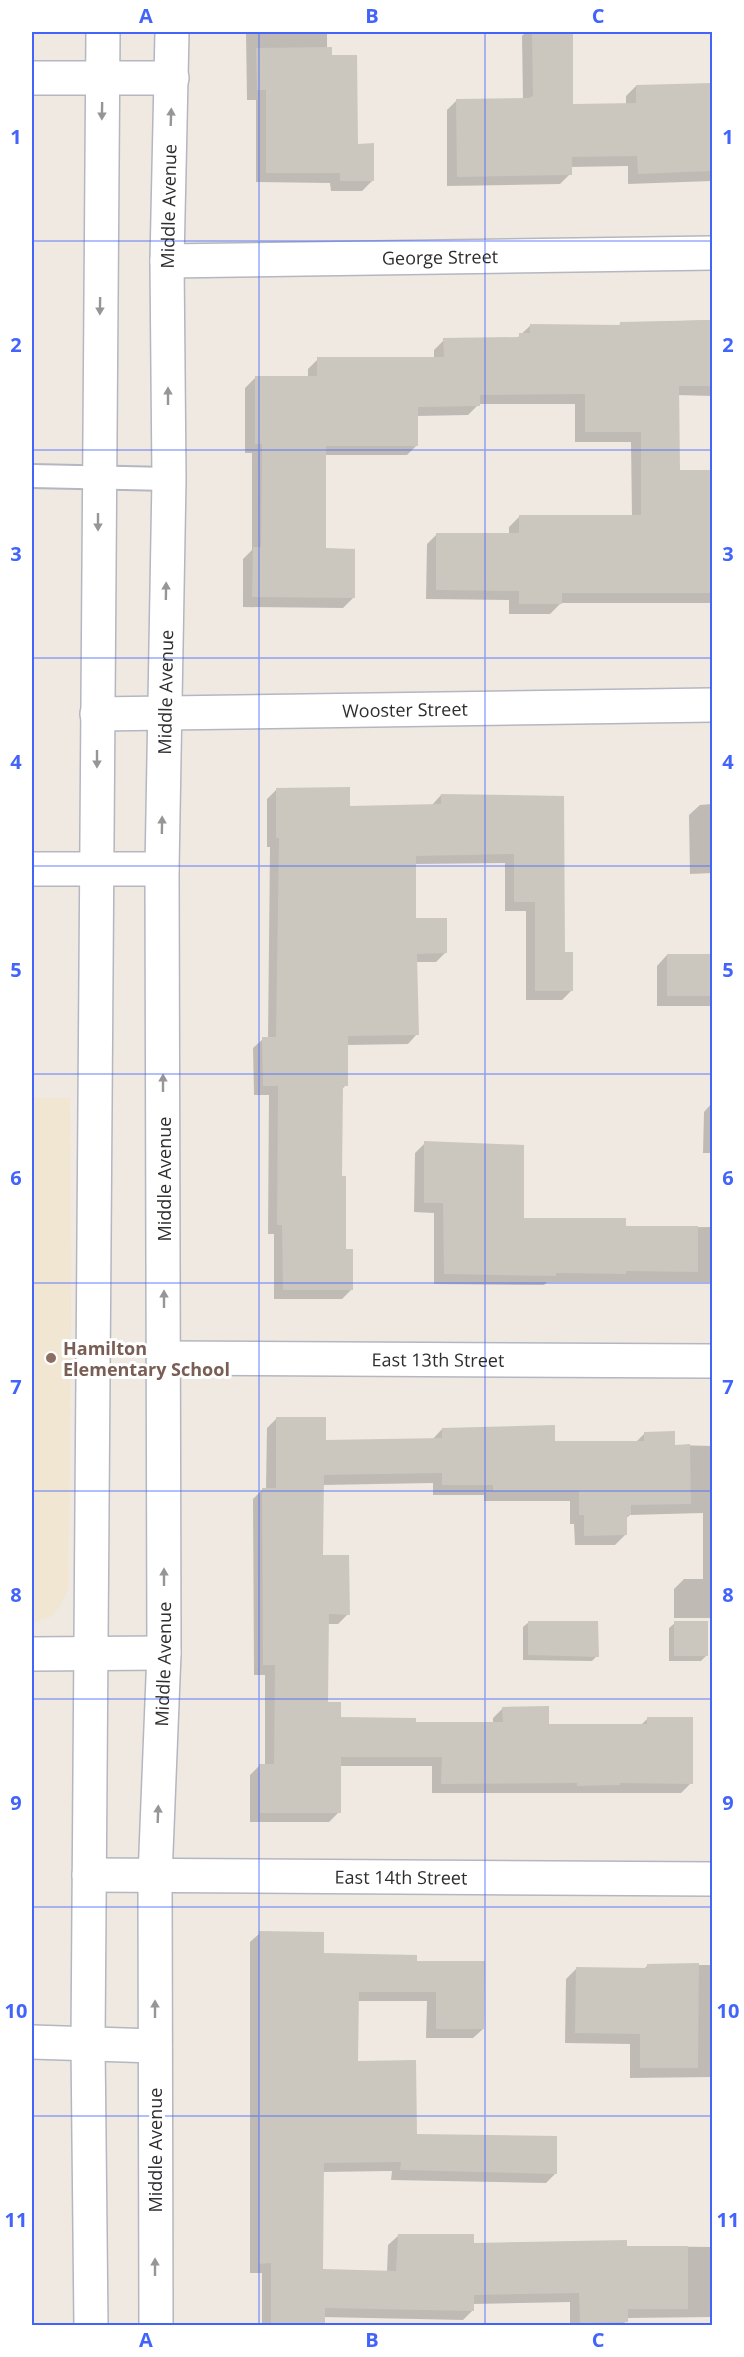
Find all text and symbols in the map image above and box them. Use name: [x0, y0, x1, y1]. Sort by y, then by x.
text: A: [139, 2, 153, 29]
text: B: [365, 2, 379, 29]
text: C: [592, 2, 605, 29]
one-way arrow: [97, 101, 107, 120]
one-way arrow: [166, 108, 176, 127]
text: 1: [10, 123, 22, 150]
text: 1: [722, 123, 734, 150]
street label: Middle Avenue: [155, 144, 182, 269]
street label: George Street: [382, 244, 498, 270]
one-way arrow: [95, 296, 105, 315]
text: 2: [10, 331, 22, 358]
text: 2: [722, 331, 734, 358]
one-way arrow: [163, 386, 173, 405]
one-way arrow: [93, 512, 103, 531]
text: 3: [10, 540, 22, 567]
text: 3: [722, 540, 734, 567]
one-way arrow: [162, 581, 171, 600]
street label: Middle Avenue: [152, 630, 178, 755]
street label: Wooster Street: [342, 697, 468, 722]
text: 4: [10, 748, 22, 775]
text: 4: [722, 748, 734, 775]
one-way arrow: [92, 749, 102, 768]
one-way arrow: [158, 816, 167, 835]
text: 5: [10, 956, 22, 983]
text: 5: [722, 956, 734, 983]
one-way arrow: [158, 1074, 168, 1093]
street label: Middle Avenue: [152, 1117, 176, 1241]
text: 6: [10, 1164, 22, 1191]
text: 6: [722, 1164, 734, 1191]
one-way arrow: [159, 1290, 169, 1309]
place label: Hamilton Elementary School: [63, 1336, 230, 1381]
street label: East 13th Street: [372, 1347, 504, 1372]
marker: Hamilton Elementary School: [44, 1351, 58, 1365]
text: 7: [10, 1373, 22, 1400]
text: 7: [722, 1373, 734, 1400]
one-way arrow: [159, 1568, 169, 1587]
text: 8: [10, 1581, 22, 1608]
text: 8: [722, 1581, 734, 1608]
street label: Middle Avenue: [149, 1602, 176, 1727]
text: 9: [10, 1789, 22, 1816]
text: 9: [722, 1789, 734, 1816]
one-way arrow: [153, 1805, 162, 1824]
street label: East 14th Street: [335, 1865, 467, 1889]
text: 10: [5, 1997, 27, 2024]
text: 10: [717, 1997, 739, 2024]
one-way arrow: [150, 2000, 160, 2019]
street label: Middle Avenue: [143, 2088, 167, 2212]
text: 11: [5, 2206, 27, 2233]
text: 11: [717, 2206, 739, 2233]
one-way arrow: [150, 2258, 160, 2277]
text: A: [139, 2326, 153, 2353]
text: B: [365, 2326, 379, 2353]
text: C: [592, 2326, 605, 2353]

